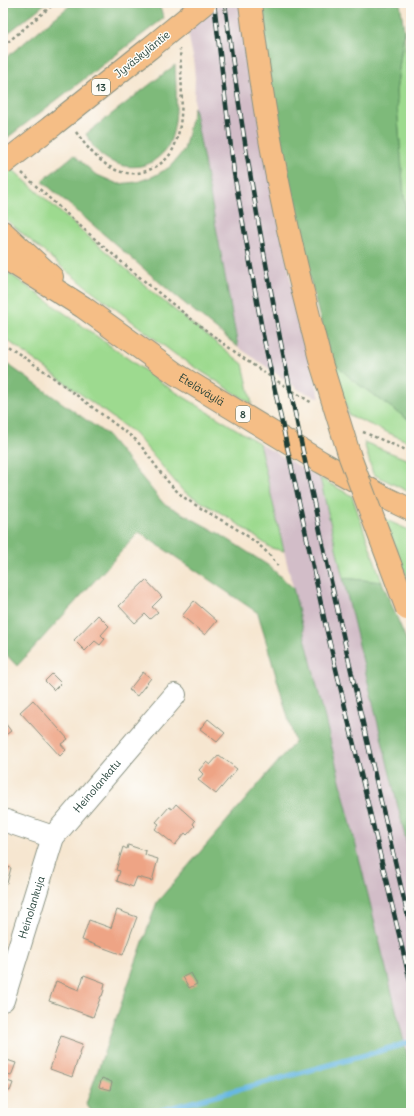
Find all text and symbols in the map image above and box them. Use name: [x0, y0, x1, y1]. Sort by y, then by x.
street label: Jyväskyläntie: [111, 27, 173, 81]
road number: 13: [92, 79, 110, 95]
street label: Eteläväylä: [176, 370, 227, 409]
road number: 8: [236, 406, 250, 422]
street label: Heinolankatu: [70, 756, 124, 815]
street label: Heinolankuja: [15, 874, 48, 940]

